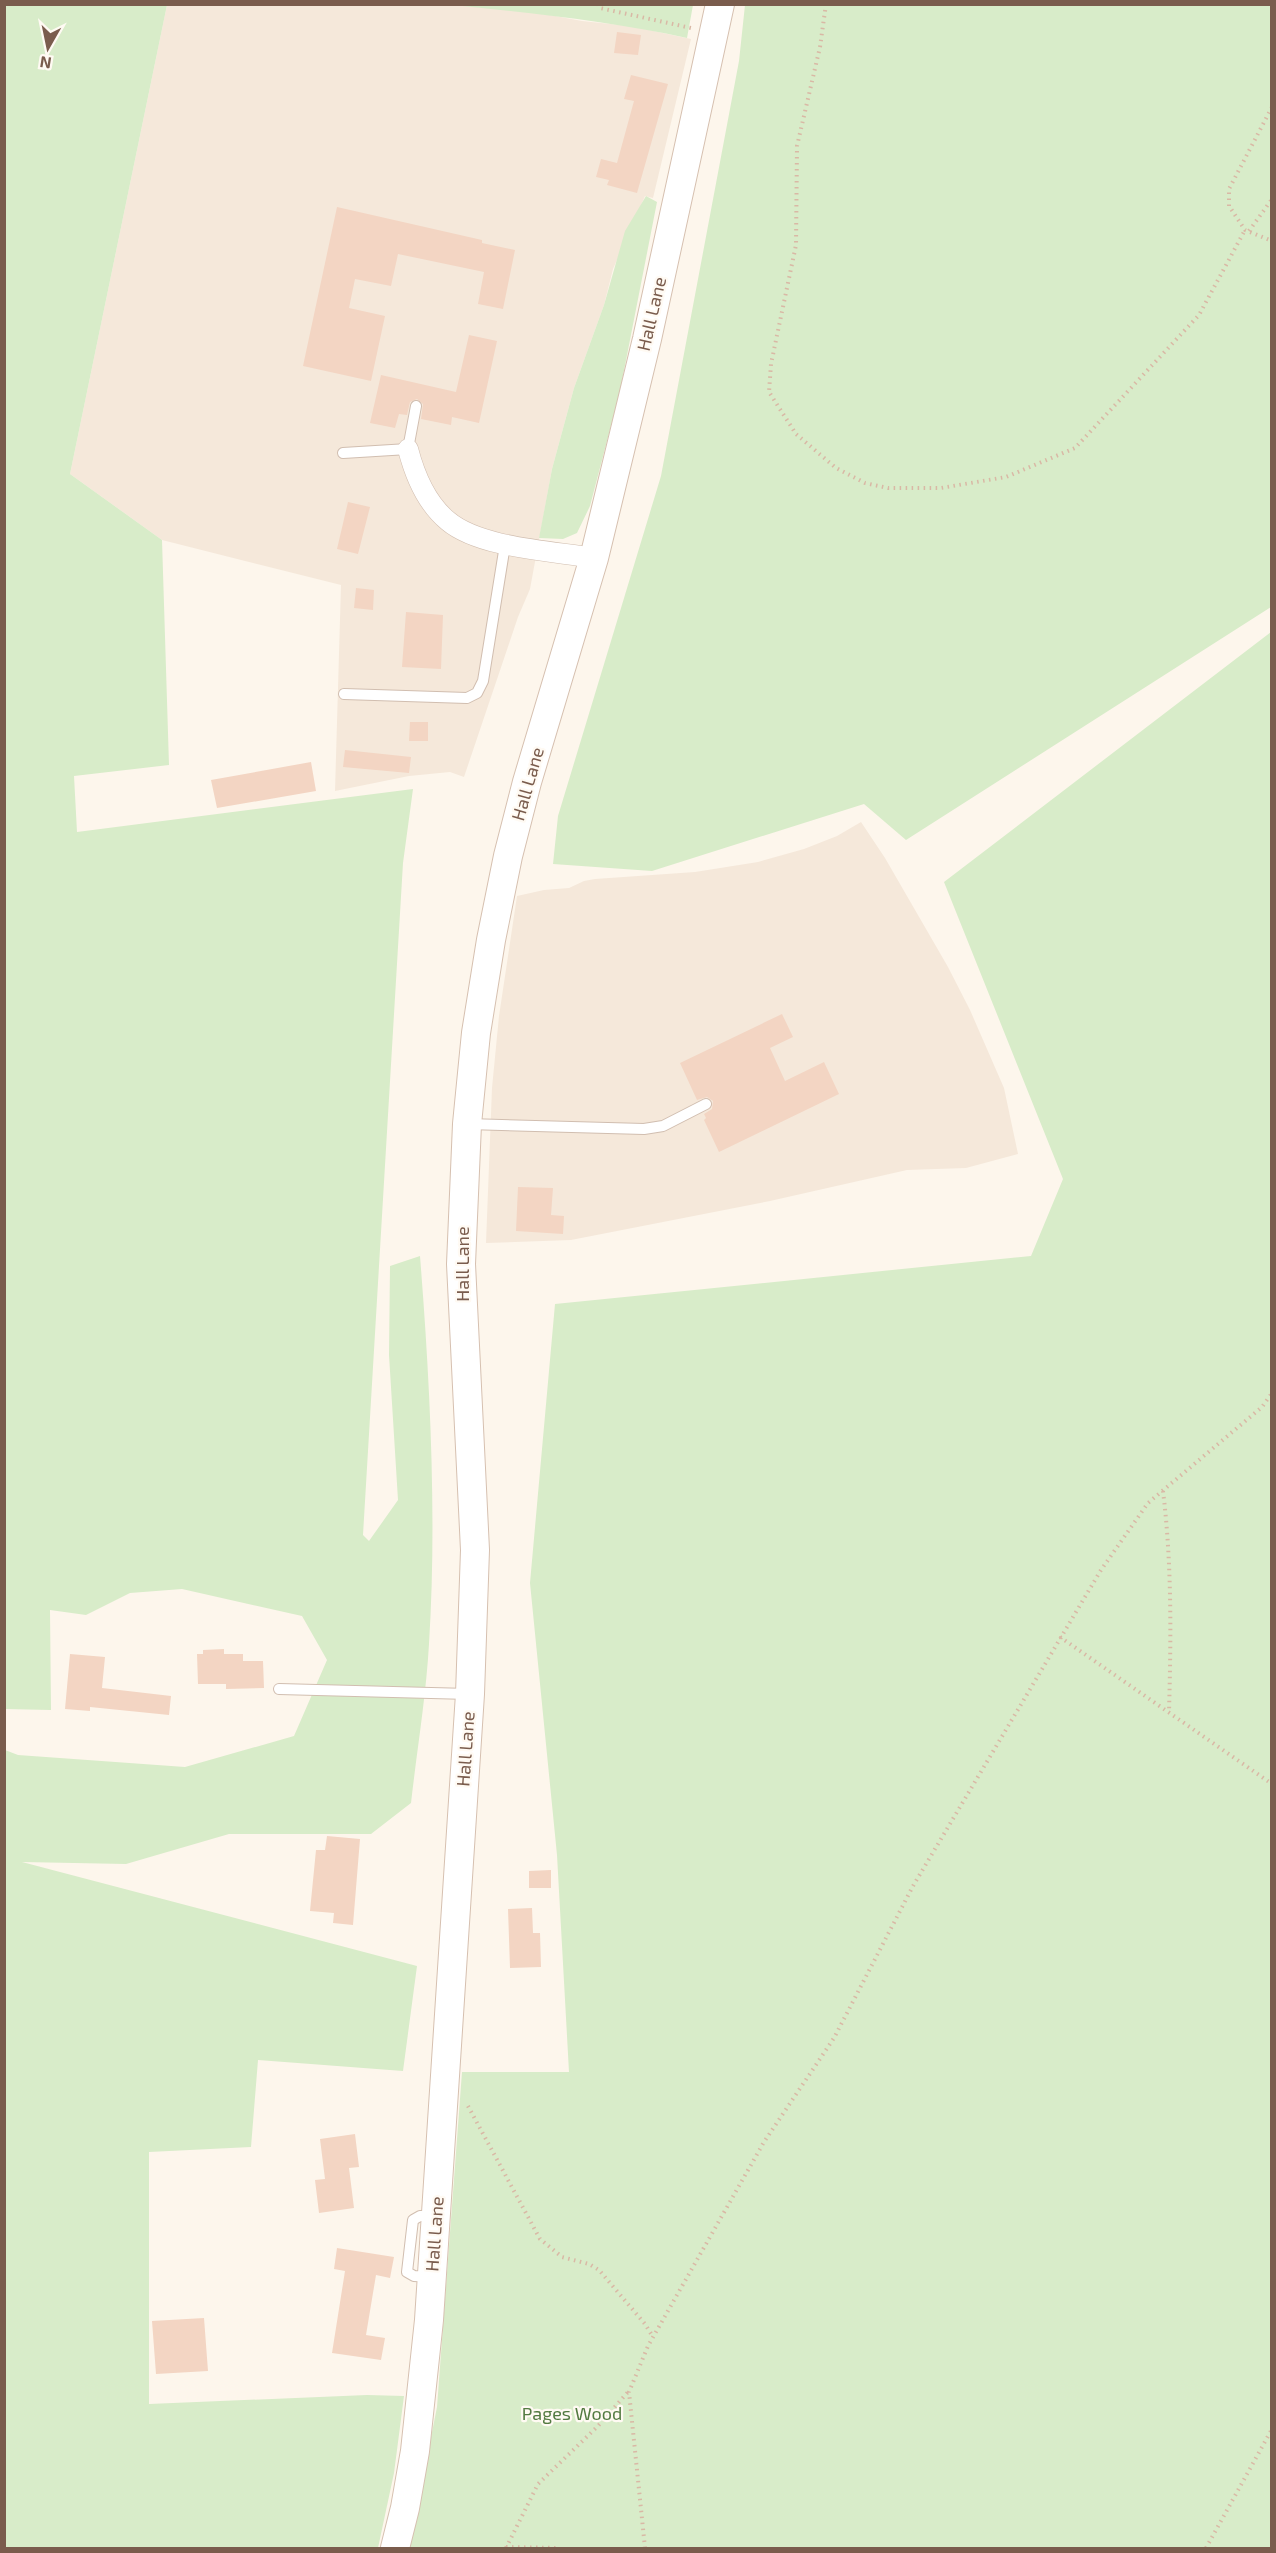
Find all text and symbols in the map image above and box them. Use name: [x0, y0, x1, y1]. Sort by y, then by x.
north arrow: [18, 18, 78, 78]
text: N: [38, 53, 53, 74]
street label: Hall Lane: [632, 275, 670, 353]
street label: Hall Lane: [506, 744, 548, 823]
street label: Hall Lane: [451, 1226, 473, 1302]
street label: Hall Lane: [451, 1711, 479, 1787]
street label: Hall Lane: [420, 2196, 448, 2272]
park label: Pages Wood: [522, 2402, 622, 2424]

